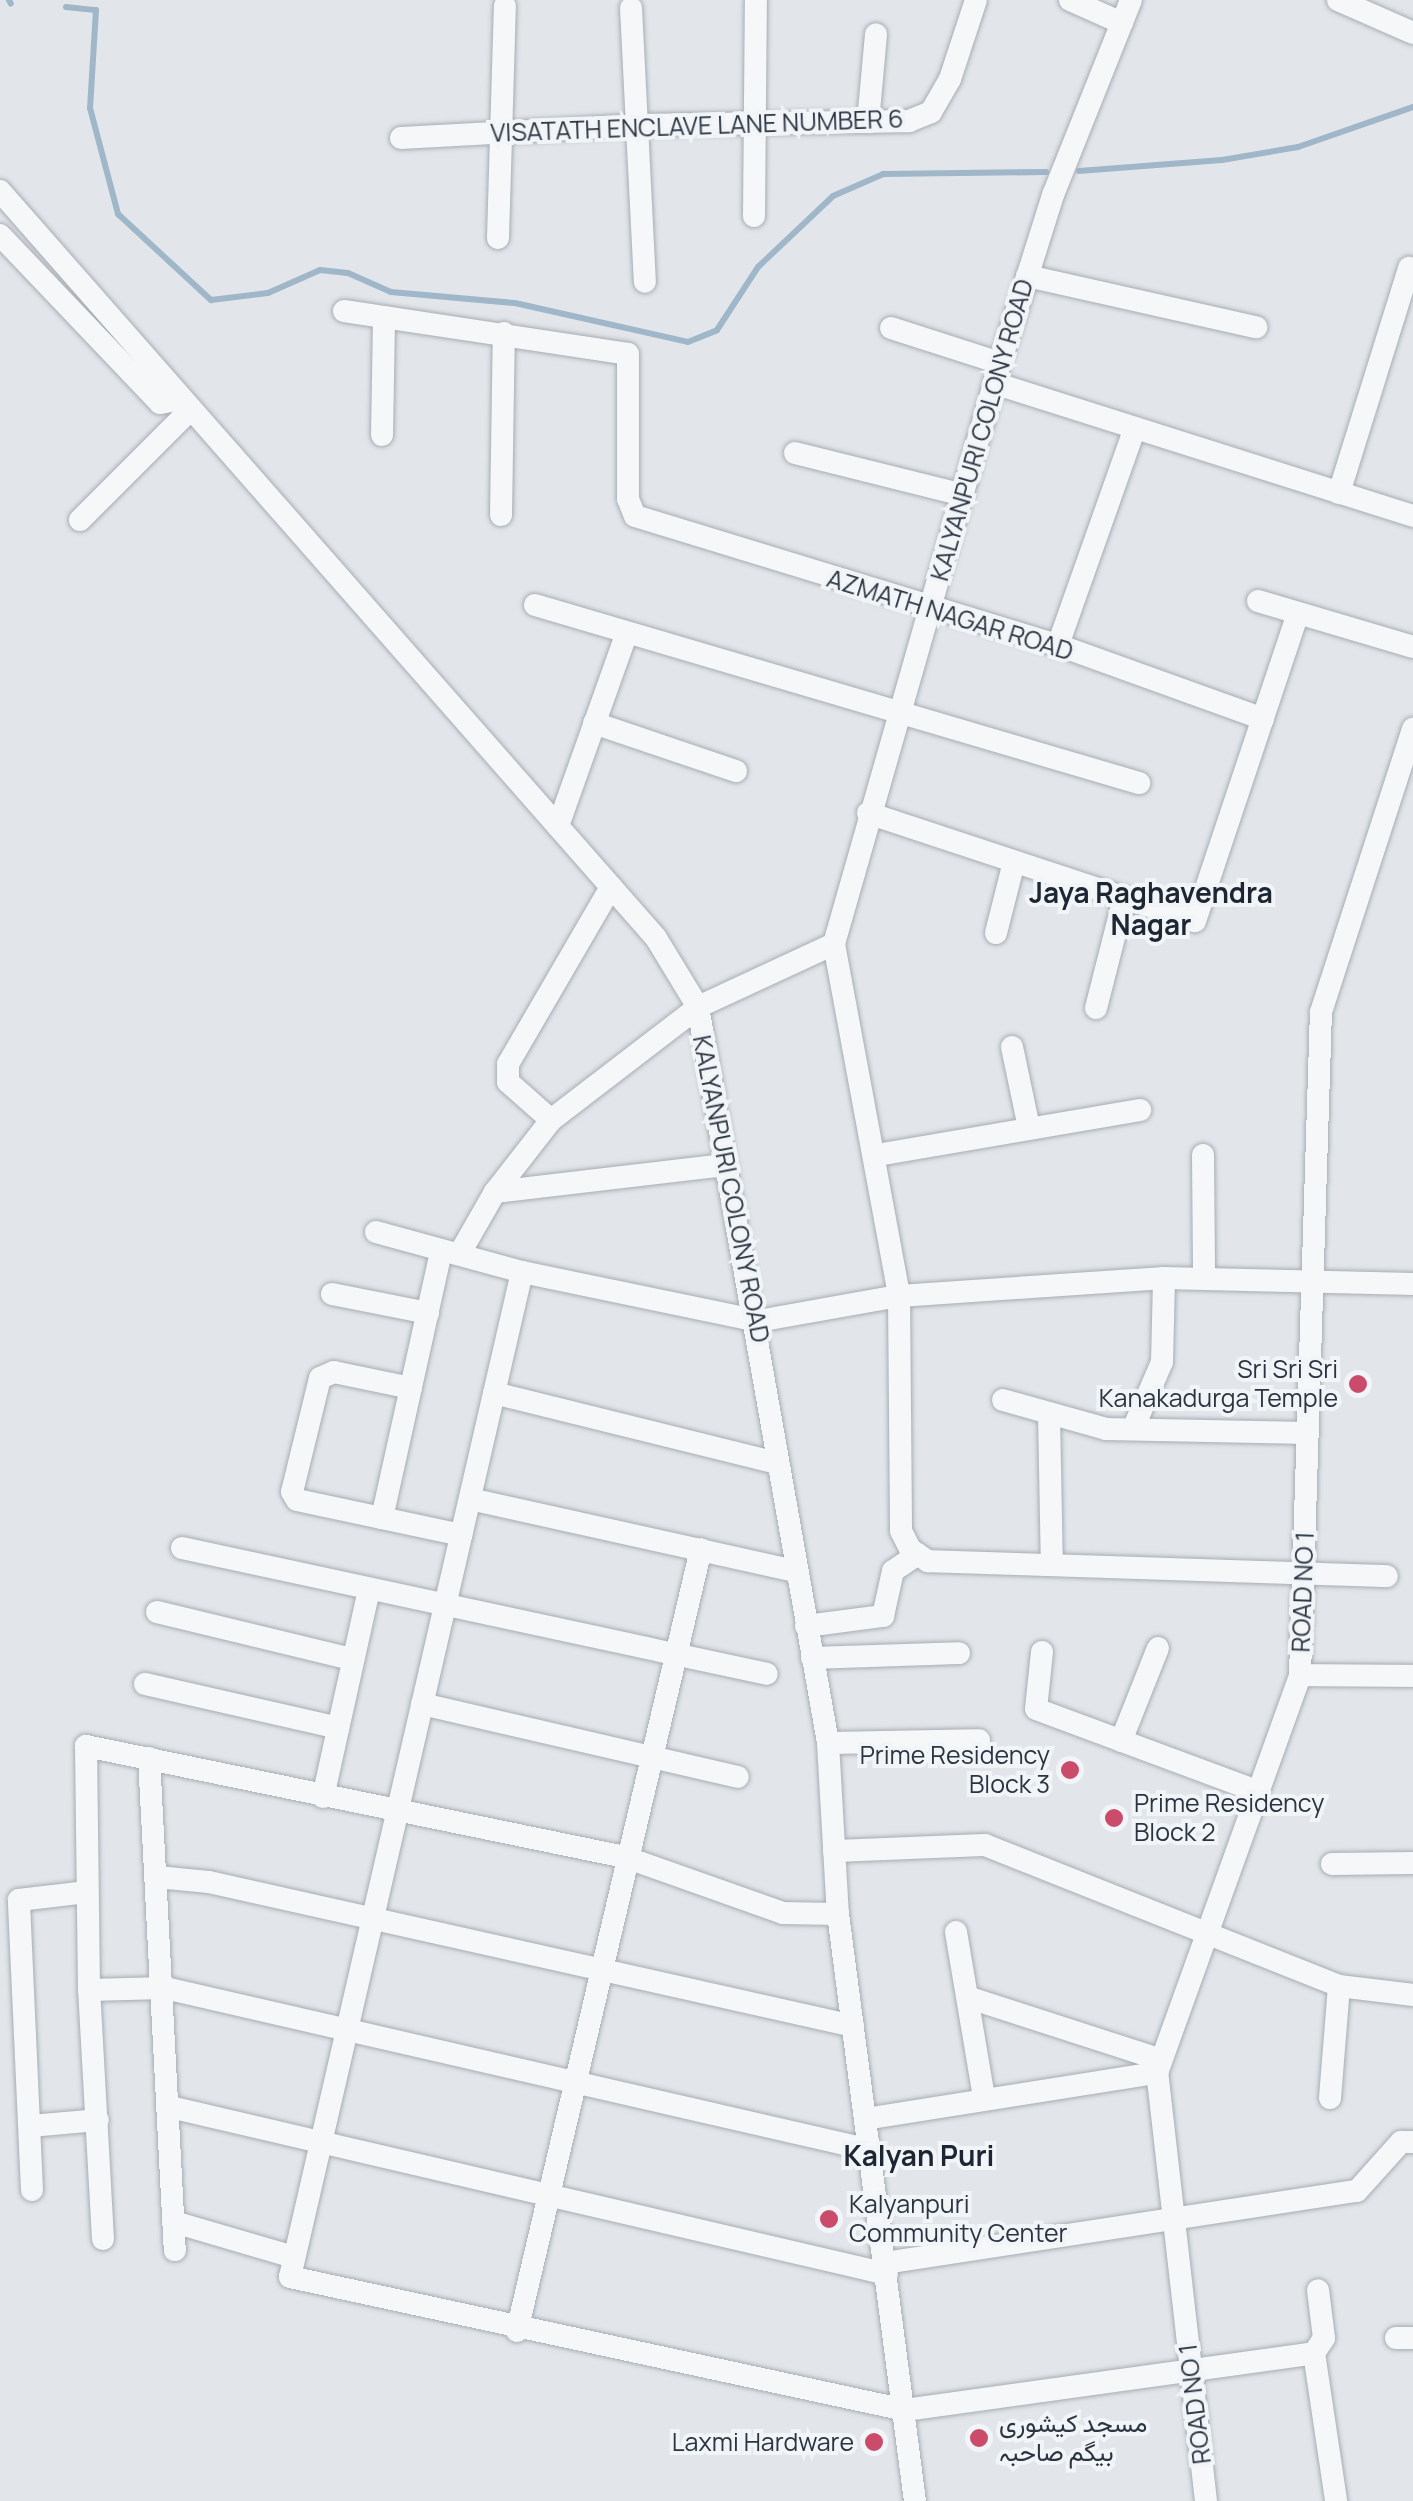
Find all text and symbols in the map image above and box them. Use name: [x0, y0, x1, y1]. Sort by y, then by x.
street label: VISATATH ENCLAVE LANE NUMBER 6: [490, 104, 904, 148]
street label: KALYANPURI COLONY ROAD: [924, 275, 1040, 585]
street label: AZMATH NAGAR ROAD: [823, 563, 1077, 667]
district label: Jaya Raghavendra Nagar: [1029, 875, 1273, 941]
street label: KALYANPURI COLONY ROAD: [686, 1032, 776, 1346]
place label: Sri Sri Sri Kanakadurga Temple: [1099, 1355, 1338, 1414]
marker: Sri Sri Sri Kanakadurga Temple: [1347, 1373, 1369, 1395]
street label: ROAD NO 1: [1286, 1531, 1320, 1653]
place label: Prime Residency Block 3: [860, 1741, 1050, 1800]
marker: Prime Residency Block 3: [1059, 1759, 1081, 1781]
place label: Prime Residency Block 2: [1134, 1789, 1324, 1848]
marker: Prime Residency Block 2: [1103, 1807, 1125, 1829]
district label: Kalyan Puri: [844, 2138, 994, 2172]
place label: Kalyanpuri Community Center: [849, 2190, 1068, 2249]
marker: Kalyanpuri Community Center: [818, 2208, 840, 2230]
street label: ROAD NO 1: [1173, 2342, 1217, 2466]
place label: مسجد کیشوری بیگم صاحبہ: [999, 2409, 1147, 2468]
place label: Laxmi Hardware: [672, 2427, 854, 2457]
marker: مسجد کیشوری بیگم صاحبہ: [968, 2427, 990, 2449]
marker: Laxmi Hardware: [863, 2431, 885, 2453]

